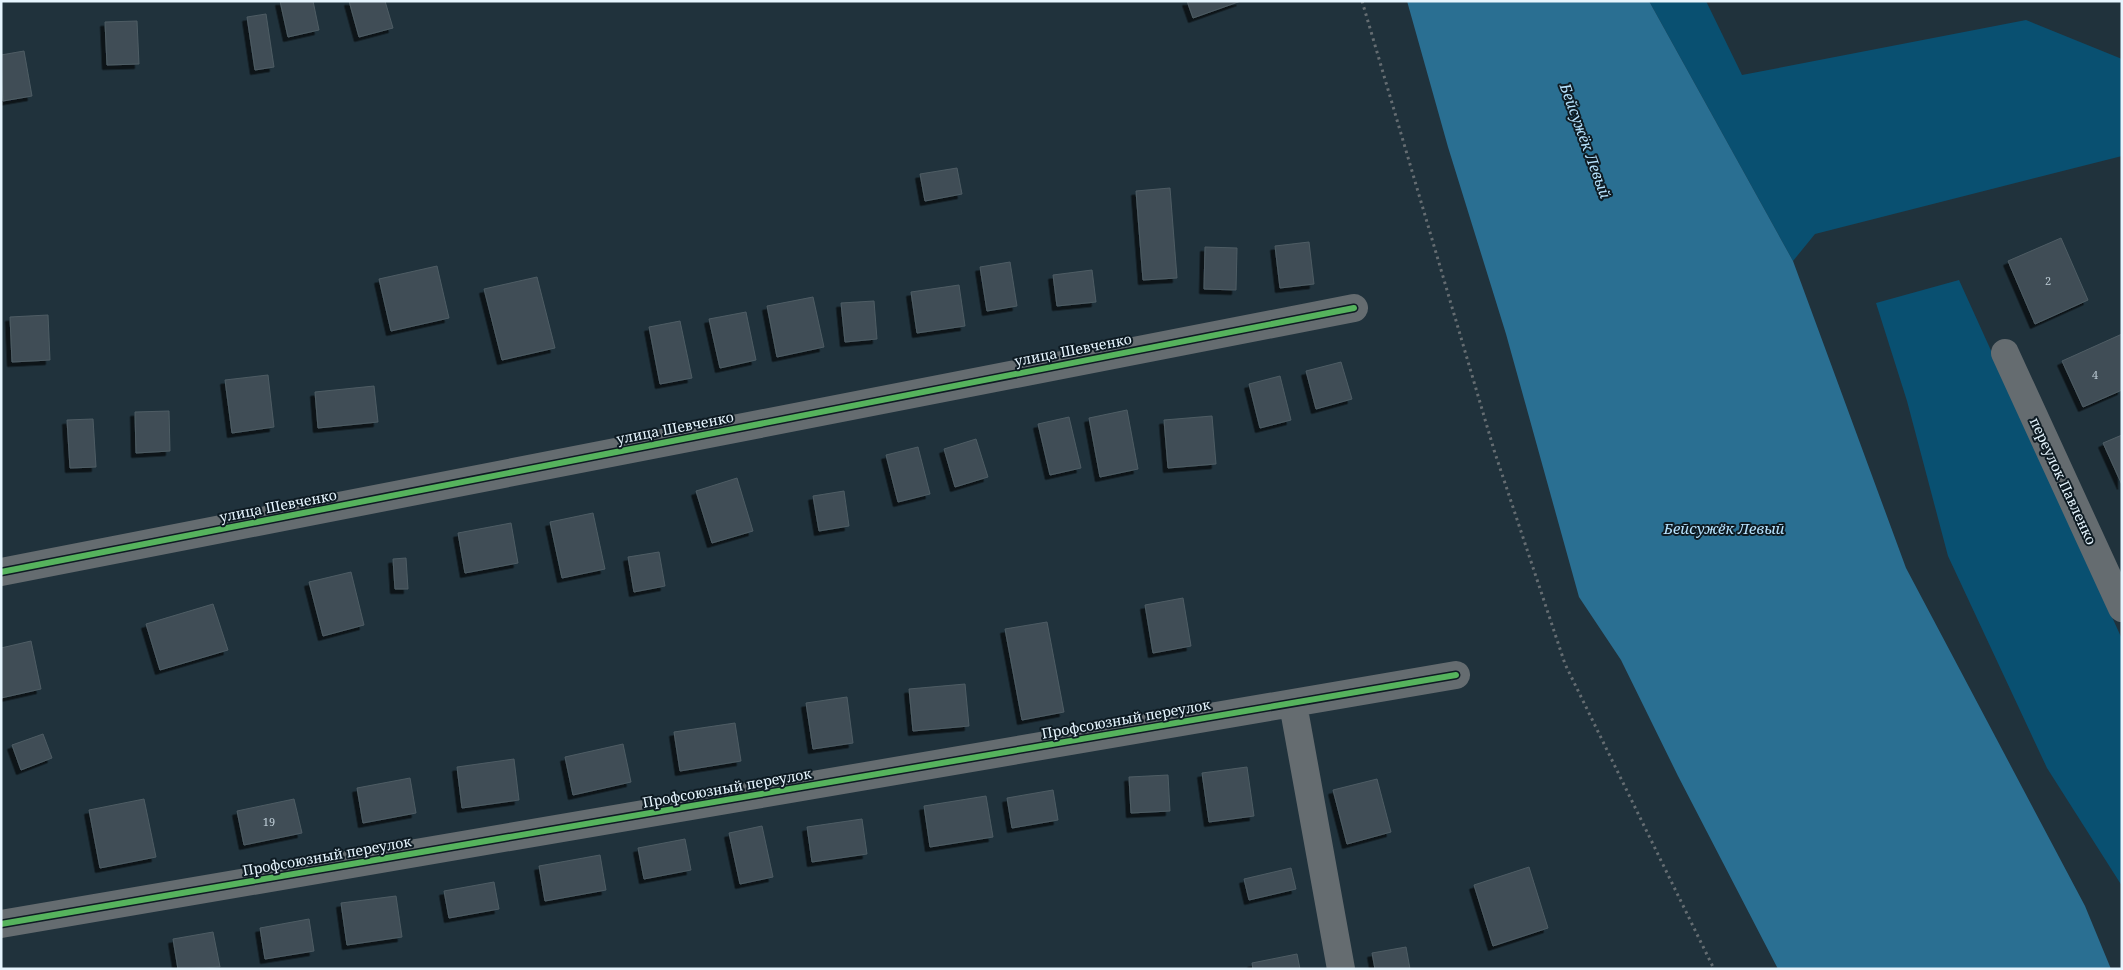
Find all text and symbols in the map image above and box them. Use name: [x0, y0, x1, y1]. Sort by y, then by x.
water label: Бейсужёк Левый: [1556, 79, 1616, 201]
house number: 2: [2045, 273, 2051, 288]
street label: улица Шевченко: [1013, 329, 1133, 370]
house number: 4: [2092, 367, 2098, 382]
street label: улица Шевченко: [615, 407, 735, 448]
street label: переулок Павленко: [2026, 414, 2101, 547]
street label: улица Шевченко: [218, 485, 338, 526]
water label: Бейсужёк Левый: [1662, 518, 1785, 538]
street label: Профсоюзный переулок: [1040, 694, 1213, 743]
street label: Профсоюзный переулок: [641, 763, 814, 812]
house number: 19: [263, 814, 275, 829]
street label: Профсоюзный переулок: [241, 831, 414, 880]

